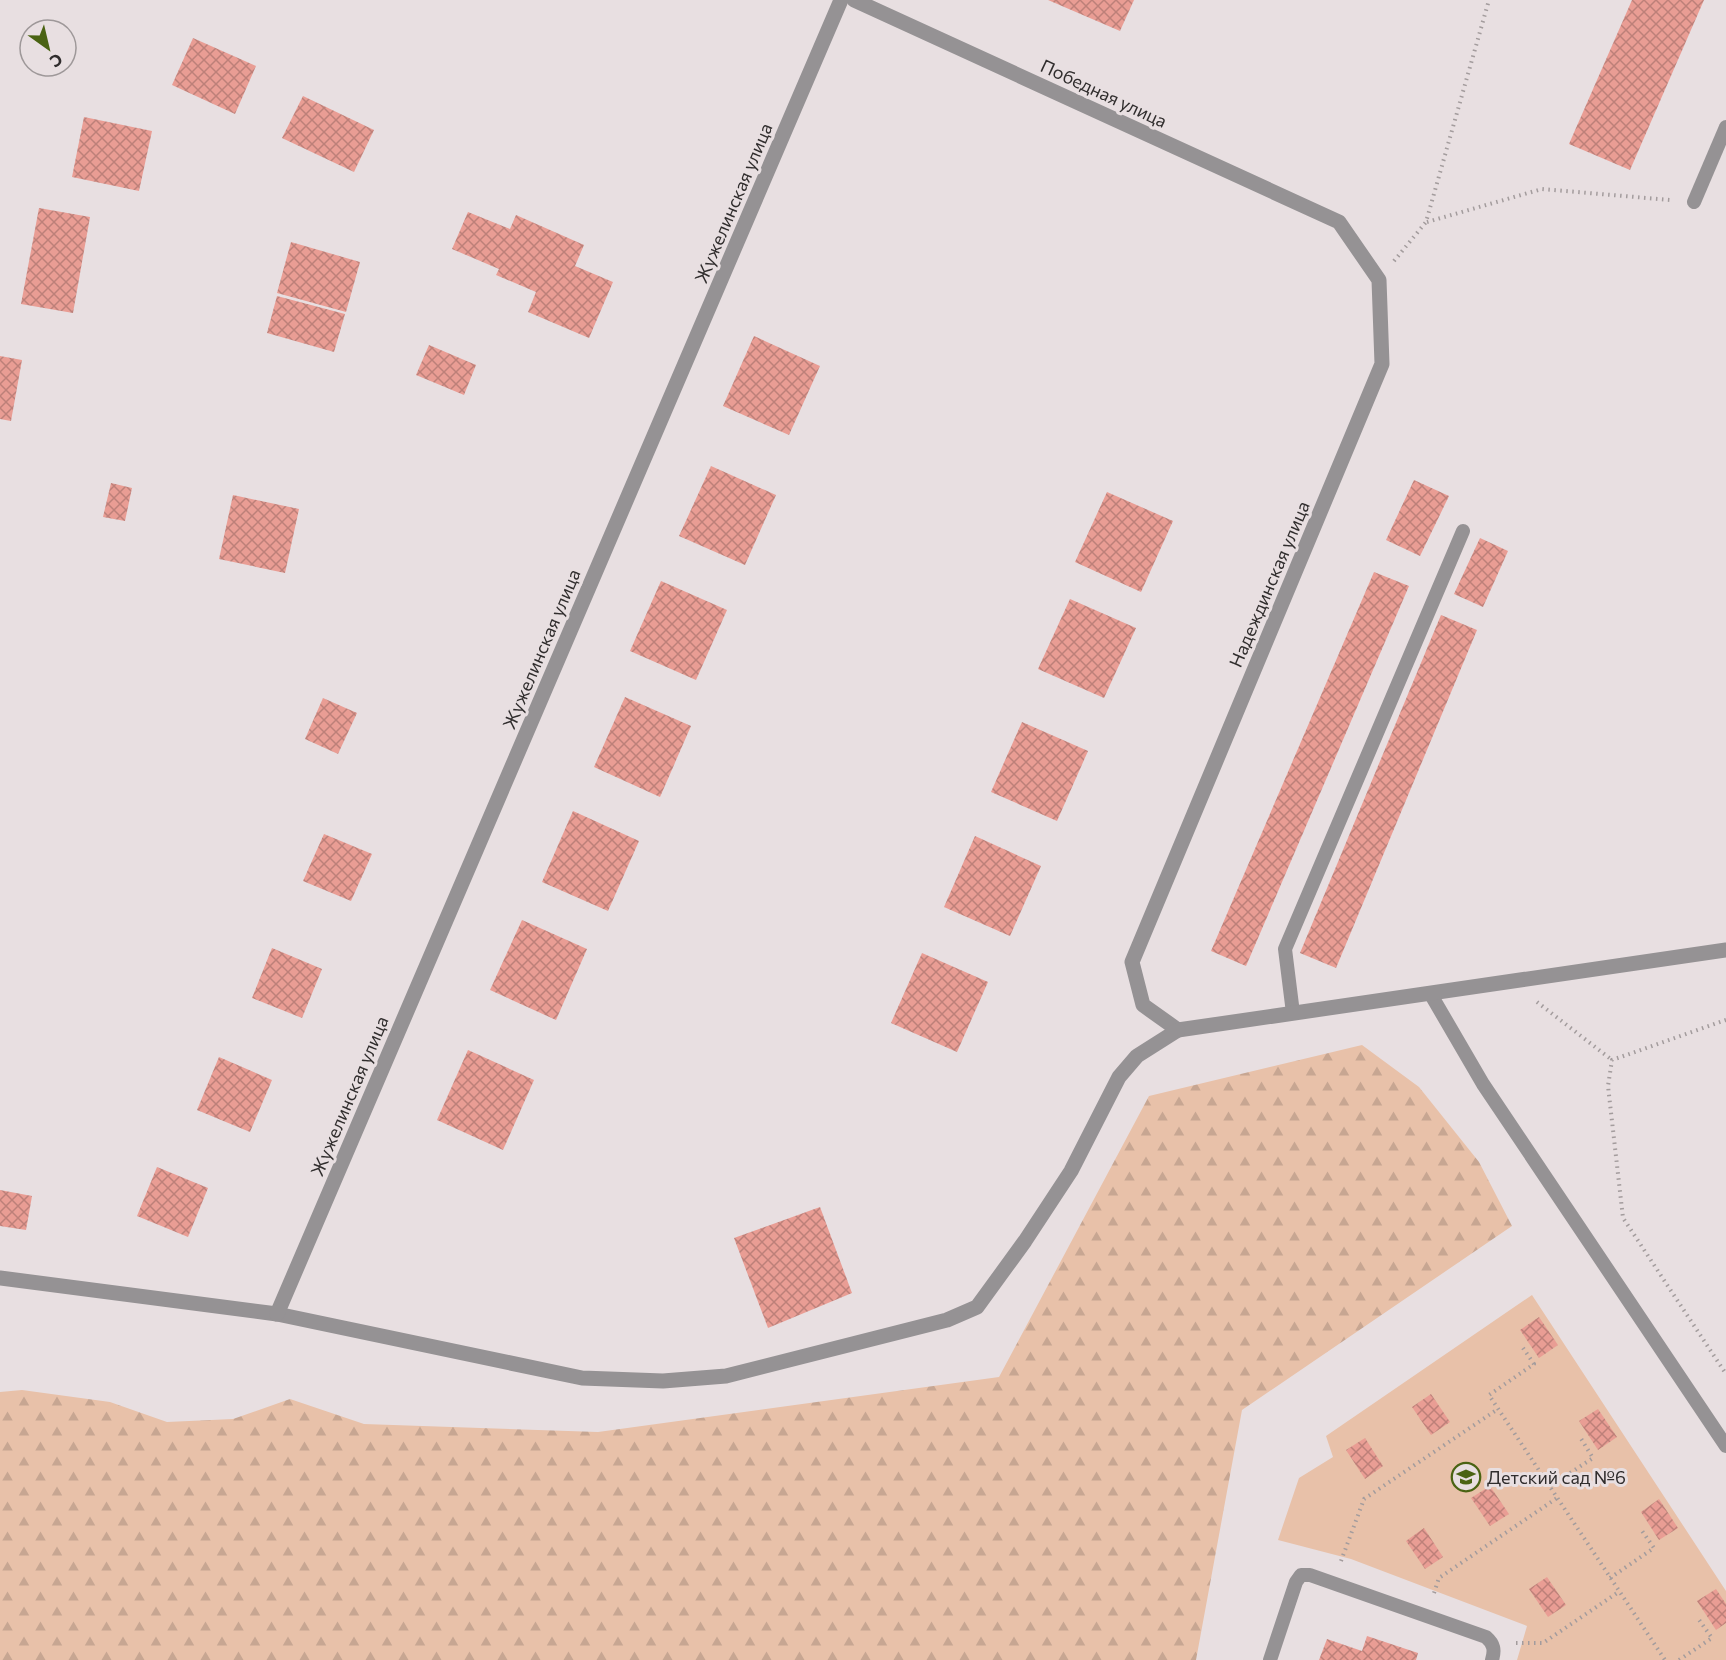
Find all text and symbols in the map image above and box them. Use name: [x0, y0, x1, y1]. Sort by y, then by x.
north arrow: [18, 18, 78, 78]
text: С: [47, 50, 67, 72]
street label: Победная улица: [1037, 54, 1171, 132]
street label: Жужелинская улица: [689, 120, 777, 286]
street label: Надеждинская улица: [1224, 498, 1314, 670]
street label: Жужелинская улица: [497, 566, 585, 732]
street label: Жужелинская улица: [305, 1013, 393, 1179]
school or university icon: Детский сад №6: [1450, 1461, 1482, 1493]
place label: Детский сад №6: [1487, 1466, 1626, 1488]

